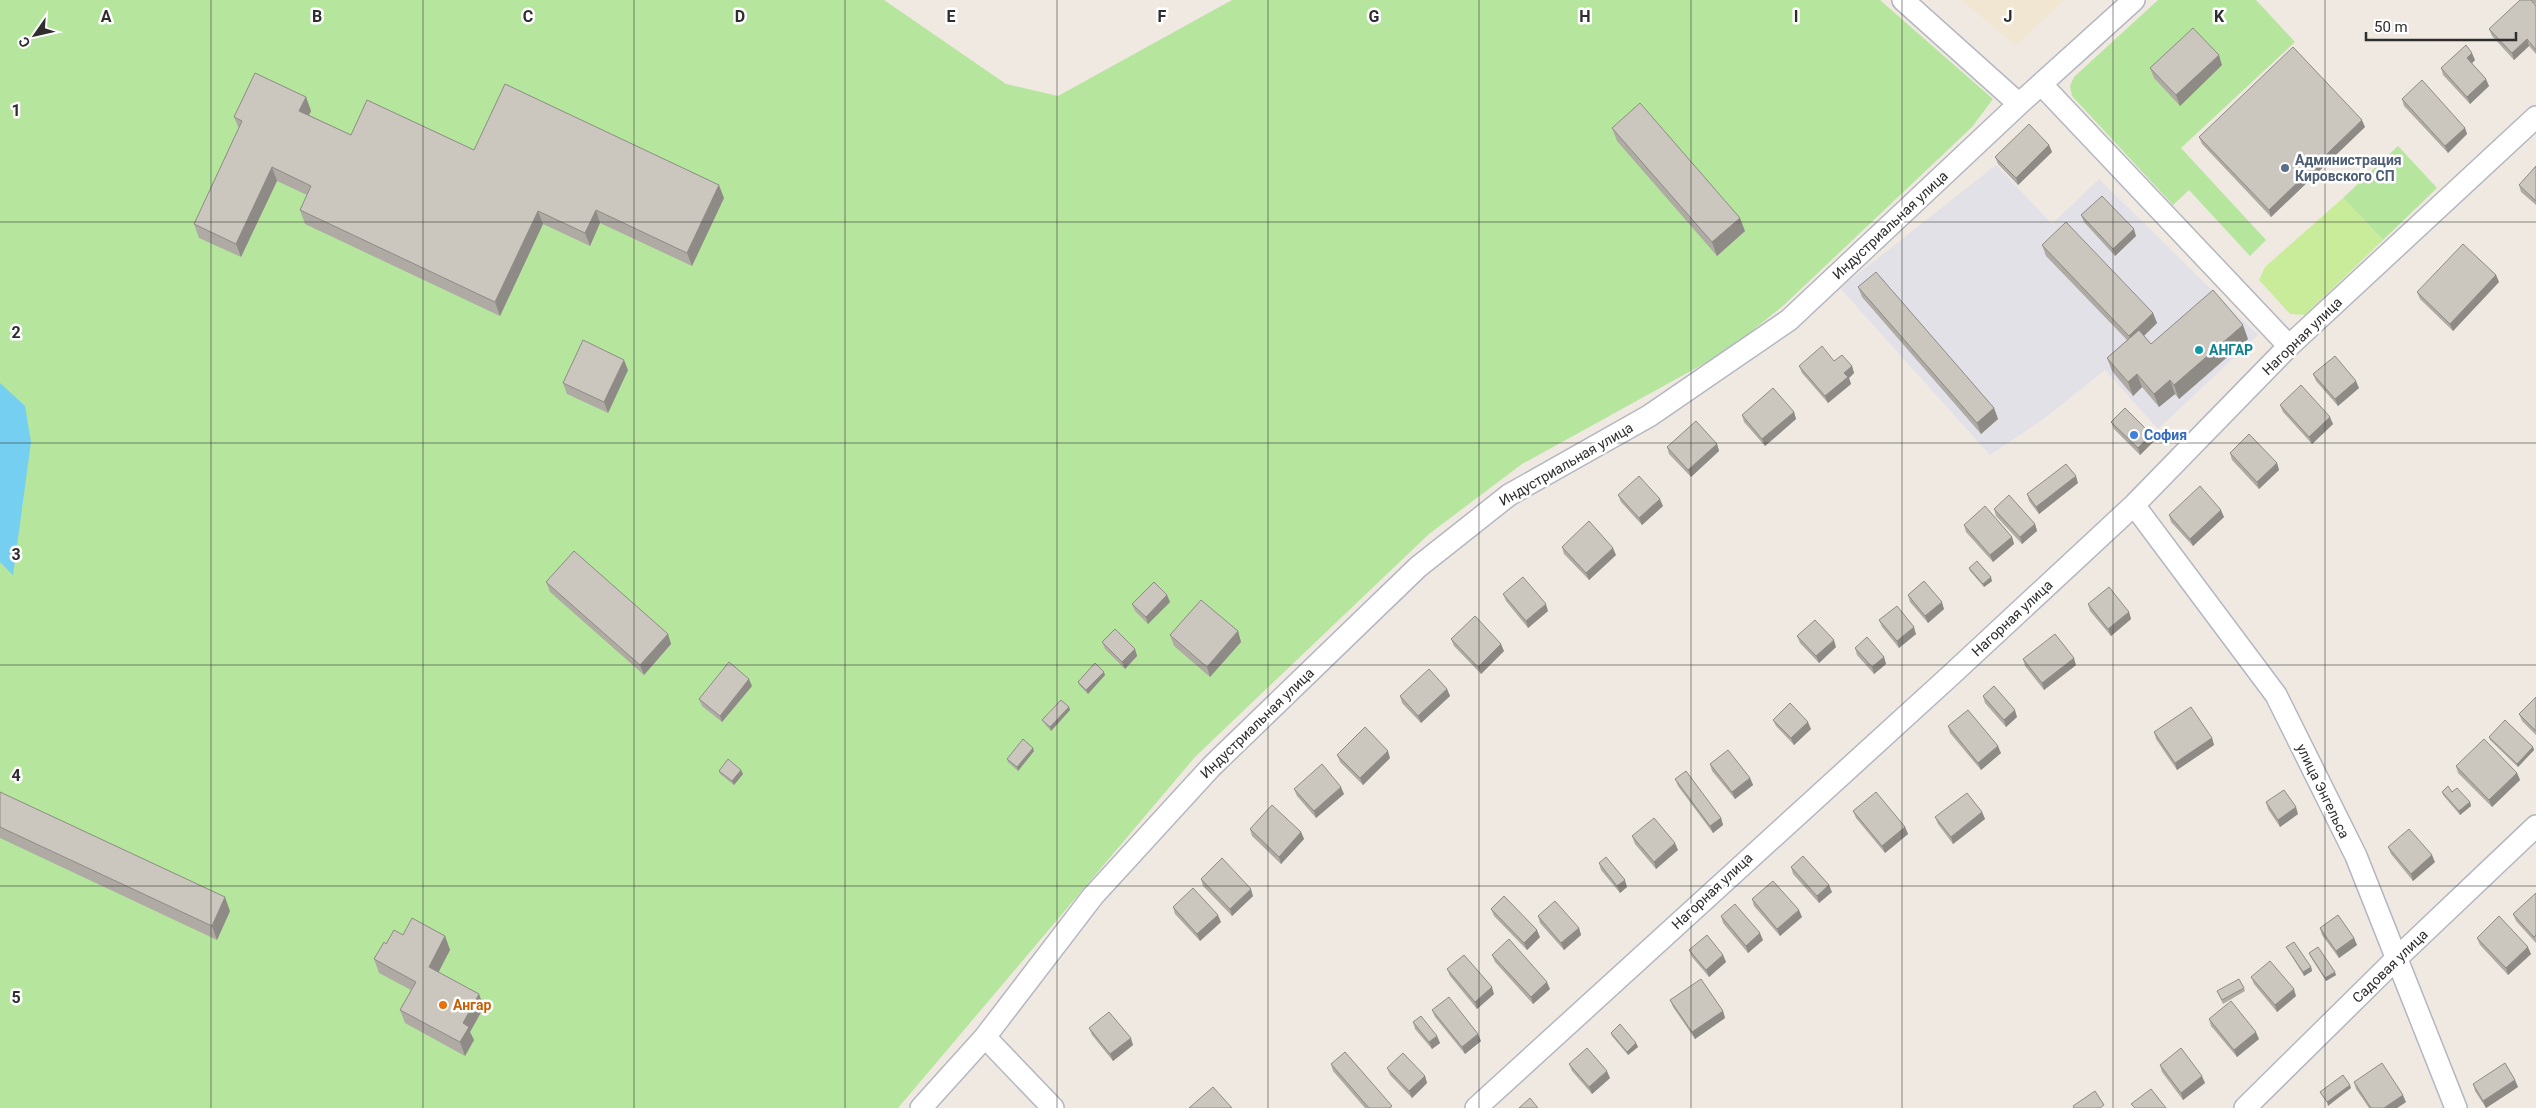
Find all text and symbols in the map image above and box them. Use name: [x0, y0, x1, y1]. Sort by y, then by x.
text: A: [101, 7, 112, 26]
text: B: [312, 7, 322, 26]
text: C: [523, 7, 533, 26]
text: D: [735, 7, 745, 26]
text: E: [947, 7, 956, 26]
text: F: [1158, 7, 1167, 26]
text: G: [1369, 7, 1380, 26]
text: H: [1579, 7, 1591, 26]
text: I: [1794, 7, 1798, 26]
text: J: [2004, 7, 2012, 26]
text: K: [2214, 7, 2225, 26]
north arrow: [10, 10, 60, 60]
scale bar: [2366, 10, 2516, 42]
text: 50 m: [2374, 18, 2408, 36]
text: С: [15, 34, 33, 51]
text: 1: [11, 101, 21, 120]
place label: Администрация Кировского СП: [2295, 152, 2402, 184]
marker: Администрация Кировского СП: [2279, 162, 2291, 174]
street label: Индустриальная улица: [1829, 167, 1951, 283]
street label: Нагорная улица: [2259, 294, 2345, 378]
text: 2: [11, 323, 21, 342]
place label: АНГАР: [2209, 342, 2253, 358]
marker: АНГАР: [2193, 344, 2205, 356]
street label: Индустриальная улица: [1496, 419, 1636, 509]
place label: София: [2144, 427, 2187, 443]
marker: София: [2128, 429, 2140, 441]
text: 3: [11, 545, 21, 564]
street label: Нагорная улица: [1968, 577, 2056, 659]
street label: Индустриальная улица: [1197, 665, 1317, 781]
street label: улица Энгельса: [2293, 741, 2353, 841]
text: 4: [11, 766, 21, 785]
street label: Нагорная улица: [1668, 850, 1756, 932]
street label: Садовая улица: [2349, 926, 2431, 1006]
text: 5: [11, 988, 21, 1007]
place label: Ангар: [453, 997, 491, 1013]
marker: Ангар: [437, 999, 449, 1011]

